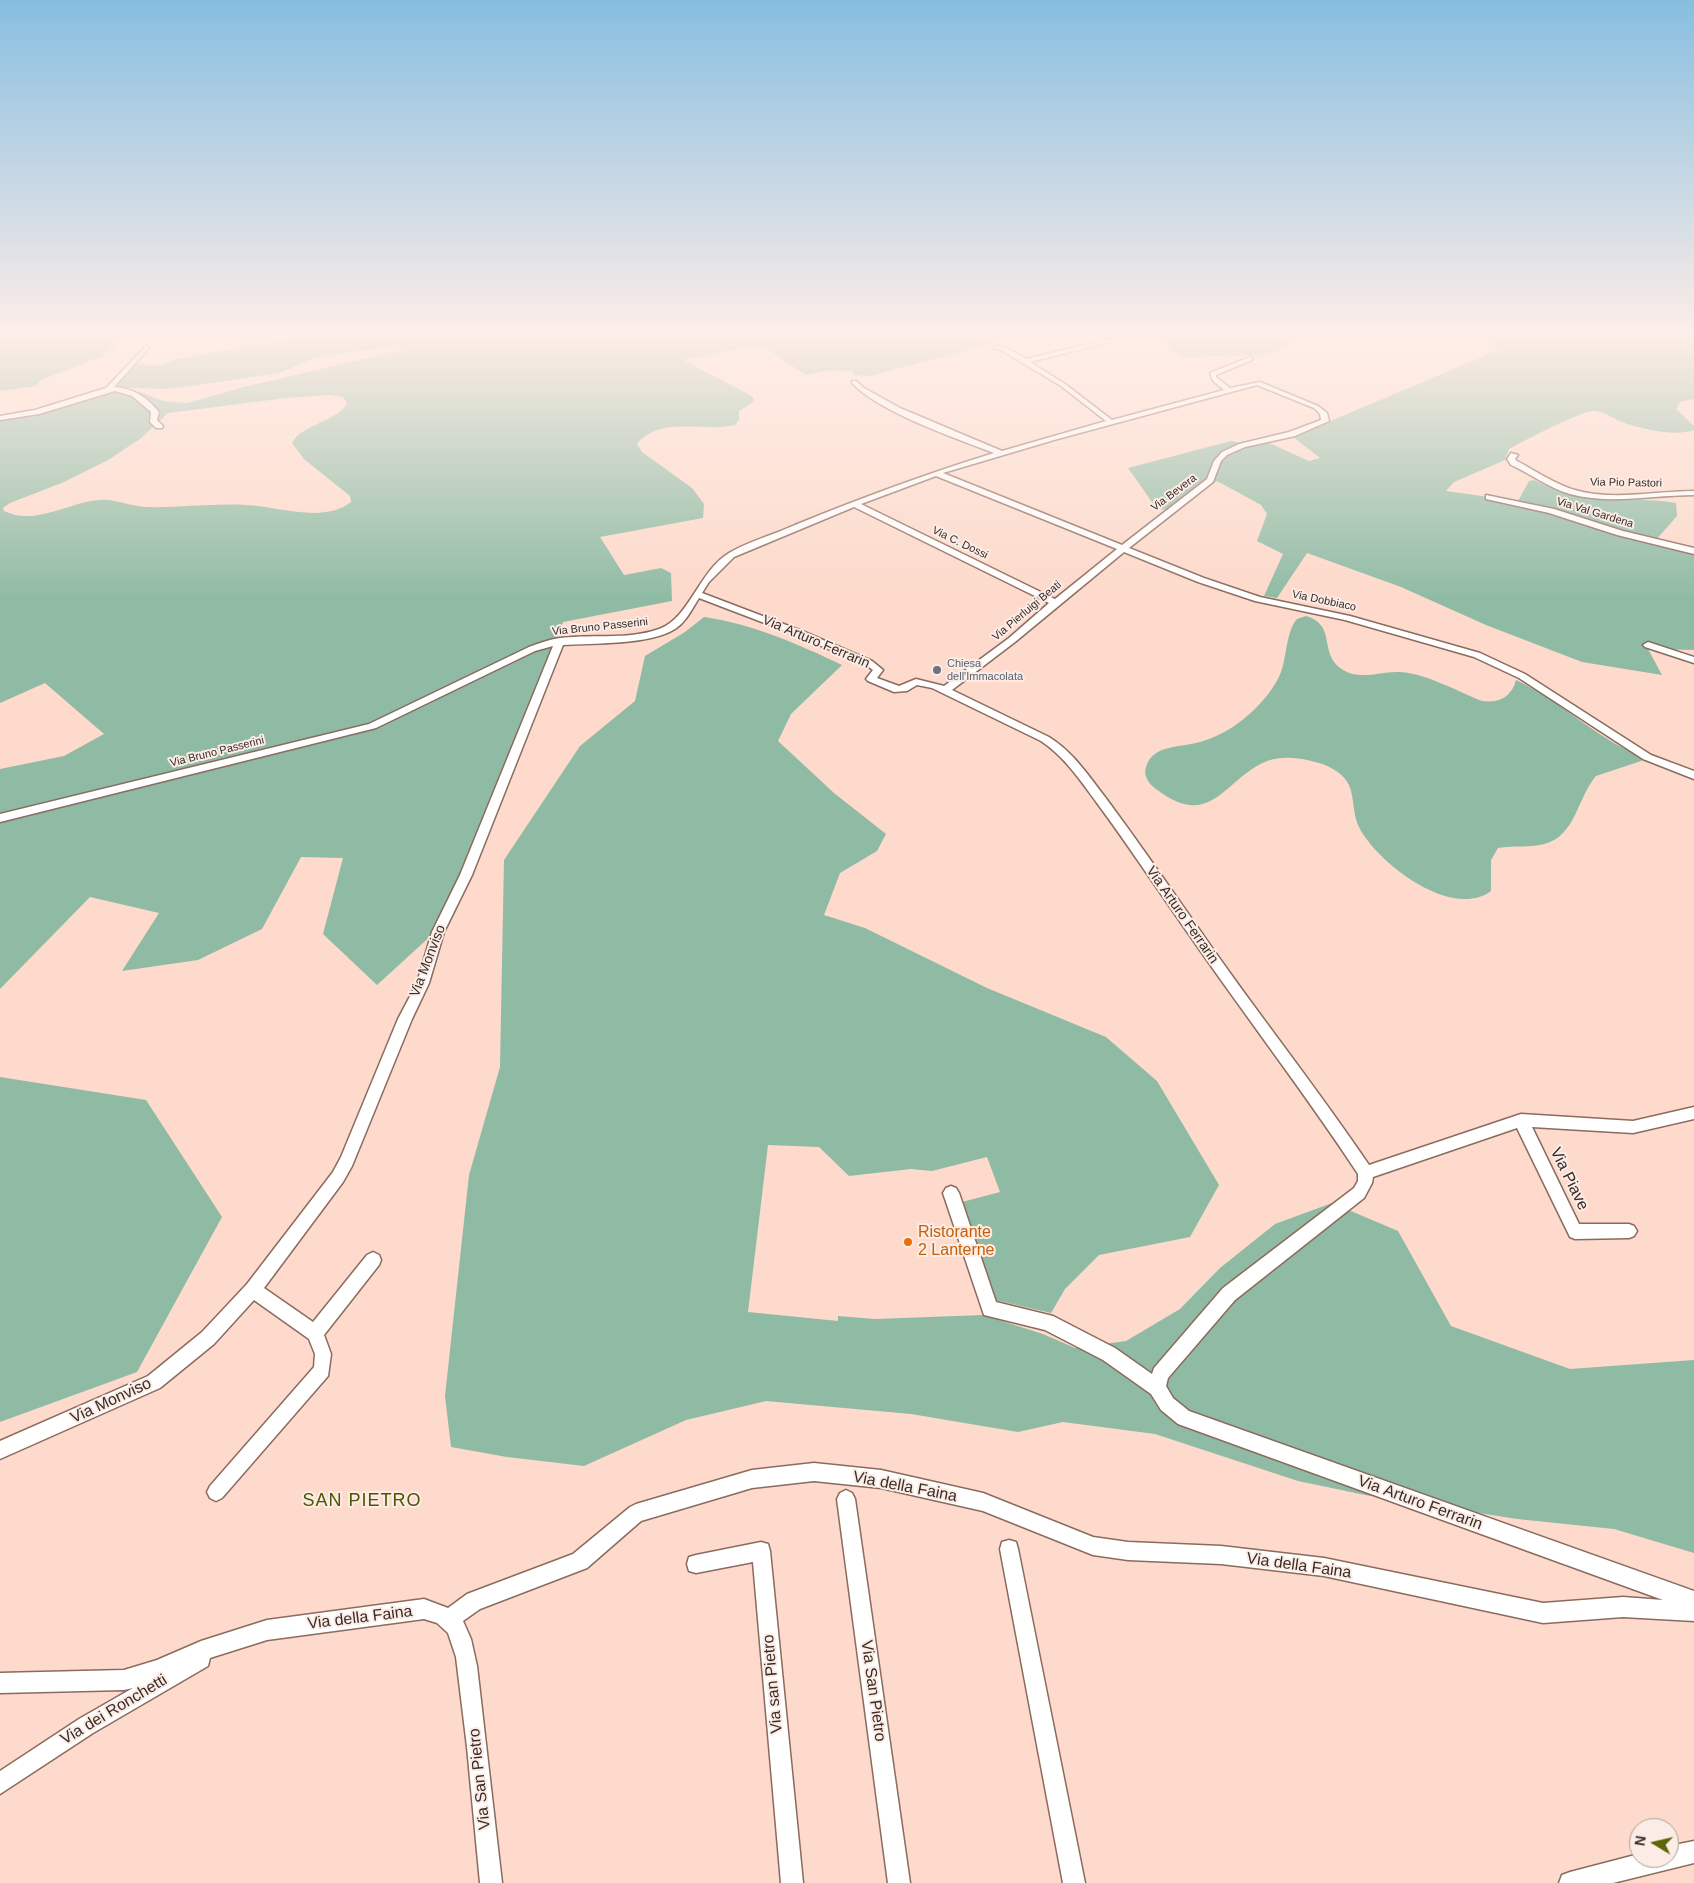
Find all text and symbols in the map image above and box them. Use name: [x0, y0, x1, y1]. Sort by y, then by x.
street label: Via Bevera: [1149, 472, 1199, 514]
street label: Via Pio Pastori: [1590, 476, 1662, 490]
street label: Via Val Gardena: [1555, 495, 1635, 531]
street label: Via C. Dossi: [930, 524, 990, 562]
street label: Via Pierluigi Beati: [990, 578, 1064, 644]
street label: Via Dobbiaco: [1291, 588, 1357, 614]
street label: Via Arturo Ferrarin: [760, 612, 872, 672]
street label: Via Bruno Passerini: [551, 615, 649, 639]
place label: Chiesa dell'Immacolata: [947, 657, 1023, 683]
marker: Chiesa dell'Immacolata: [931, 664, 943, 676]
street label: Via Bruno Passerini: [169, 734, 265, 770]
street label: Via Arturo Ferrarin: [1142, 863, 1222, 967]
street label: Via Monviso: [407, 923, 449, 999]
street label: Via Piave: [1546, 1145, 1592, 1213]
place label: Ristorante 2 Lanterne: [918, 1223, 995, 1261]
marker: Ristorante 2 Lanterne: [902, 1236, 914, 1248]
street label: Via Monviso: [68, 1374, 154, 1428]
street label: Via della Faina: [851, 1468, 959, 1506]
street label: Via Arturo Ferrarin: [1355, 1472, 1485, 1534]
district label: SAN PIETRO: [301, 1490, 423, 1512]
street label: Via della Faina: [1245, 1549, 1353, 1583]
street label: Via della Faina: [306, 1602, 414, 1634]
street label: Via san Pietro: [759, 1634, 787, 1734]
street label: Via San Pietro: [856, 1639, 890, 1743]
street label: Via dei Ronchetti: [57, 1671, 171, 1749]
street label: Via San Pietro: [465, 1727, 495, 1831]
north arrow: [1629, 1818, 1679, 1868]
text: N: [1631, 1835, 1649, 1847]

